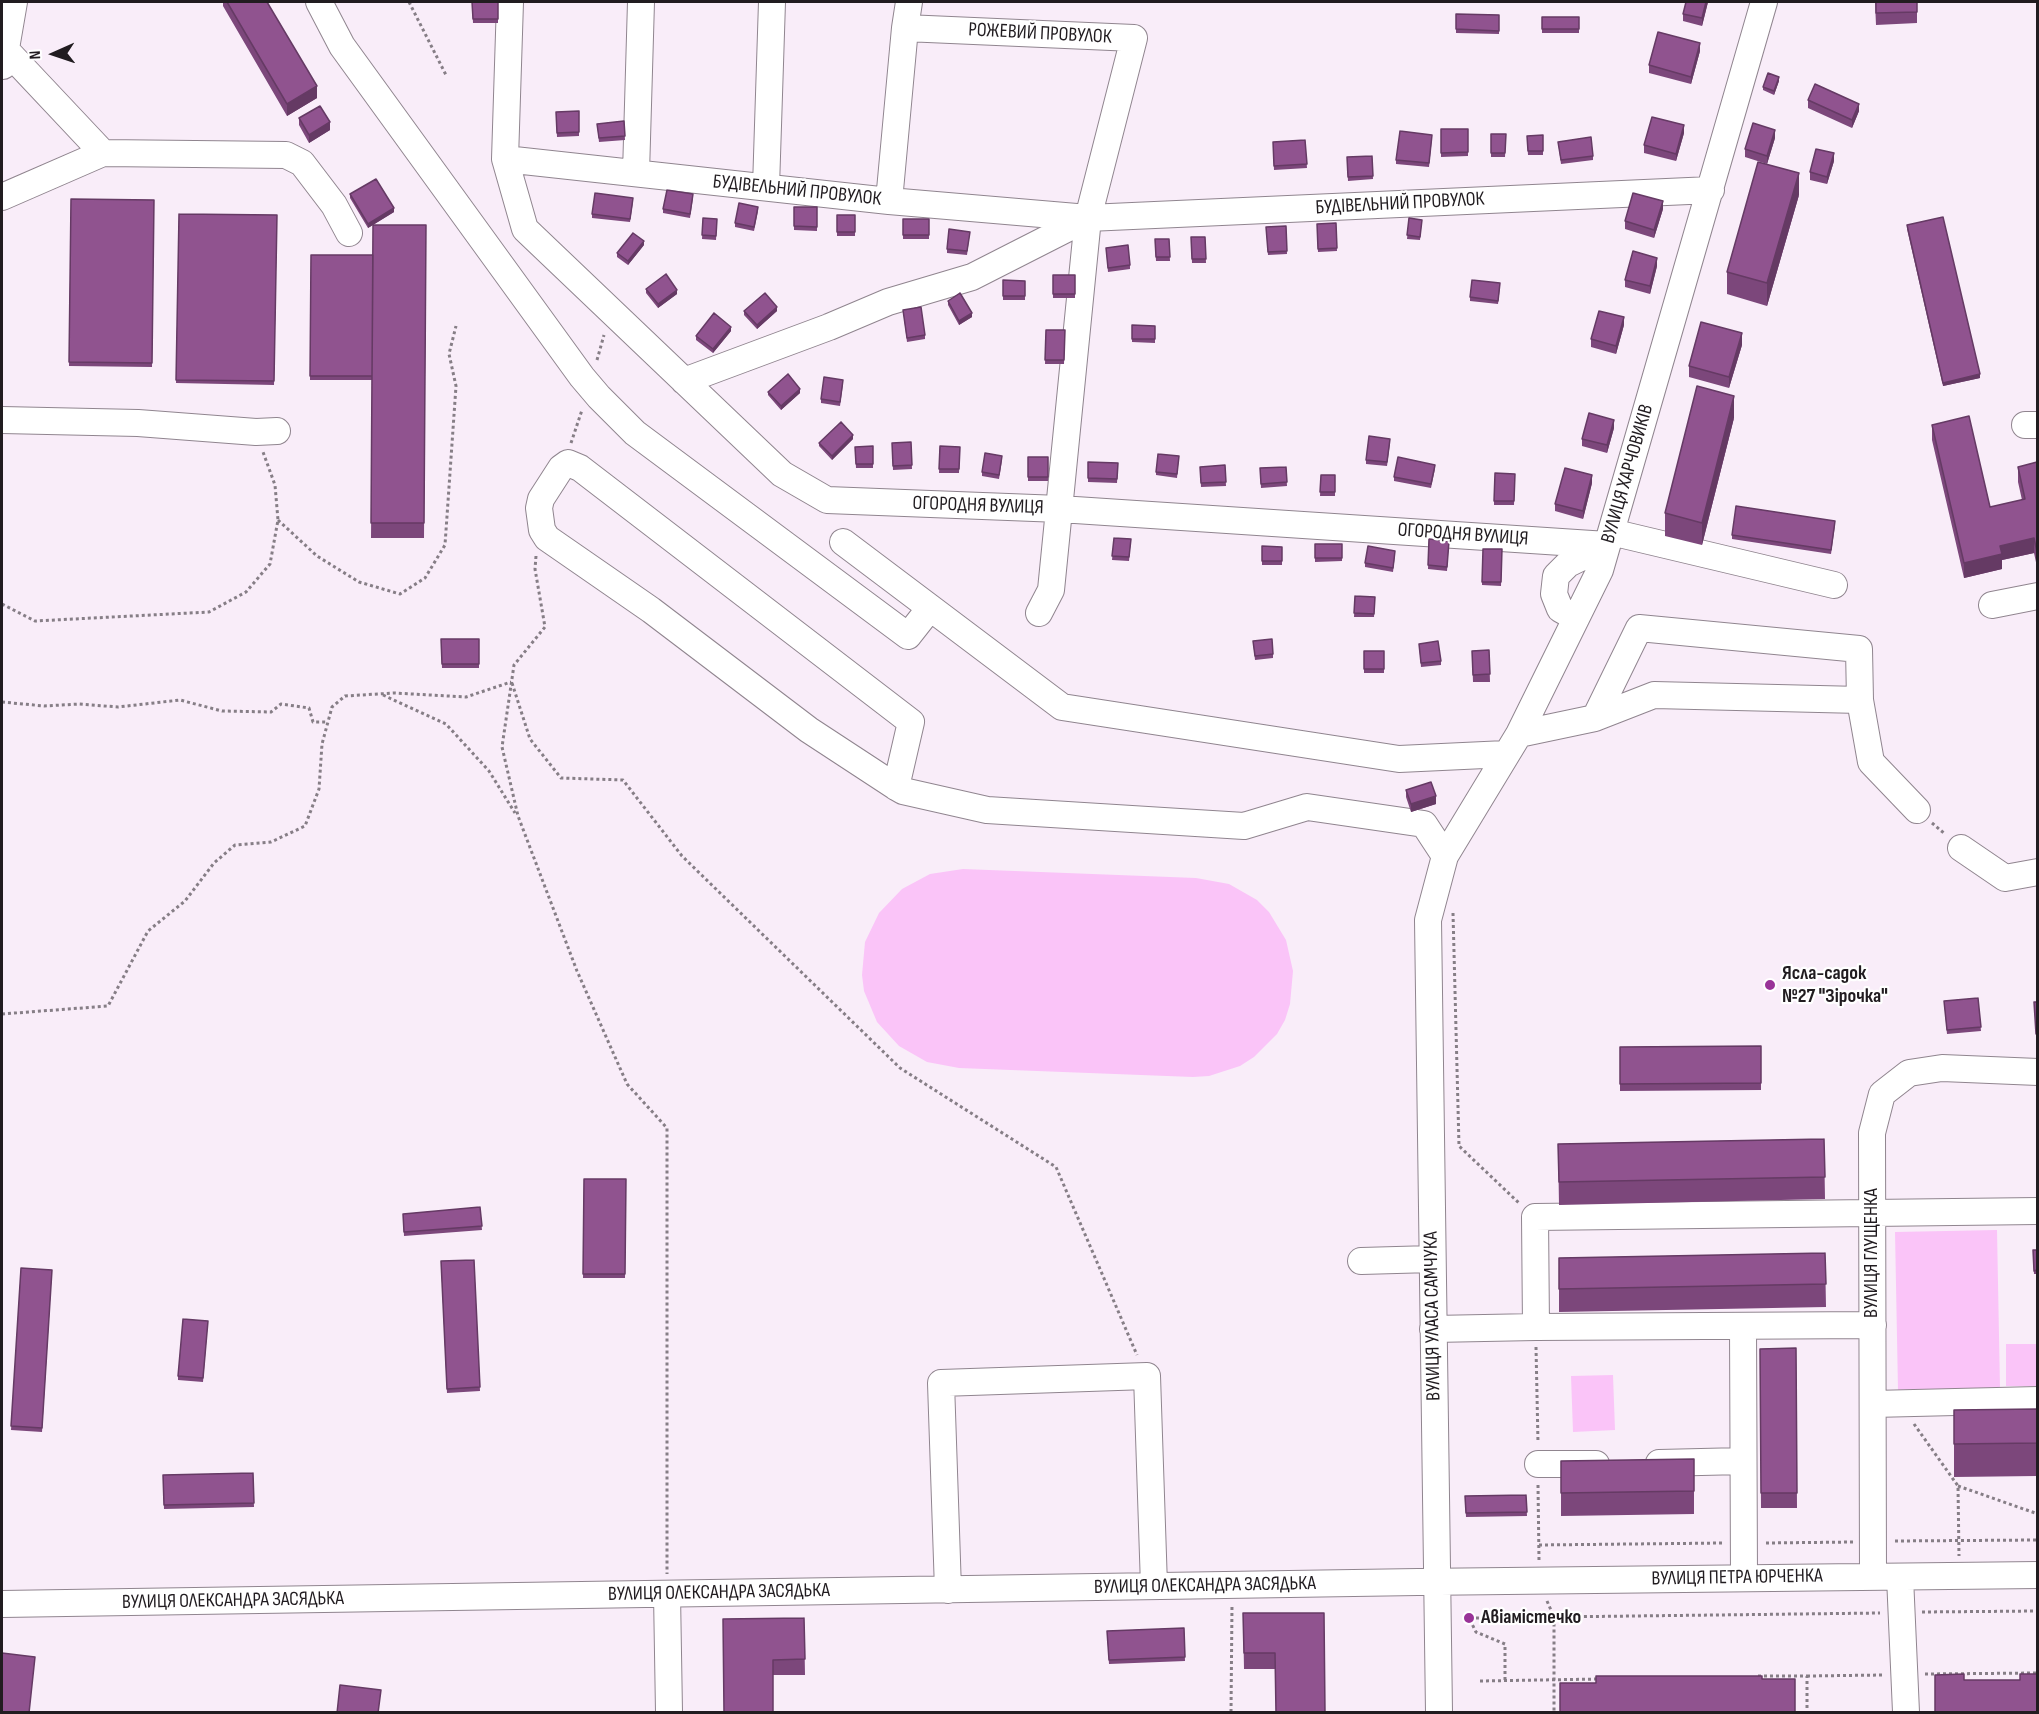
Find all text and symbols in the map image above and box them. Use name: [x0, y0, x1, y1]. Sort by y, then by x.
street label: РОЖЕВИЙ ПРОВУЛОК: [968, 18, 1112, 50]
north arrow: [24, 24, 84, 84]
text: N: [26, 50, 45, 60]
street label: БУДІВЕЛЬНИЙ ПРОВУЛОК: [712, 170, 882, 212]
street label: БУДІВЕЛЬНИЙ ПРОВУЛОК: [1315, 188, 1485, 220]
street label: ВУЛИЦЯ ХАРЧОВИКІВ: [1597, 402, 1659, 546]
street label: ОГОРОДНЯ ВУЛИЦЯ: [912, 492, 1044, 520]
street label: ОГОРОДНЯ ВУЛИЦЯ: [1397, 518, 1529, 552]
place label: Ясла-садок №27 "Зірочка": [1782, 962, 1888, 1009]
marker: Ясла-садок №27 "Зірочка": [1763, 978, 1777, 992]
street label: ВУЛИЦЯ ГЛУЩЕНКА: [1860, 1188, 1884, 1318]
street label: ВУЛИЦЯ УЛАСА САМЧУКА: [1420, 1231, 1446, 1401]
street label: ВУЛИЦЯ ПЕТРА ЮРЧЕНКА: [1651, 1565, 1823, 1591]
street label: ВУЛИЦЯ ОЛЕКСАНДРА ЗАСЯДЬКА: [1094, 1572, 1316, 1600]
street label: ВУЛИЦЯ ОЛЕКСАНДРА ЗАСЯДЬКА: [608, 1579, 830, 1607]
street label: ВУЛИЦЯ ОЛЕКСАНДРА ЗАСЯДЬКА: [122, 1587, 344, 1615]
place label: Авіамістечко: [1481, 1606, 1581, 1630]
marker: Авіамістечко: [1462, 1611, 1476, 1625]

